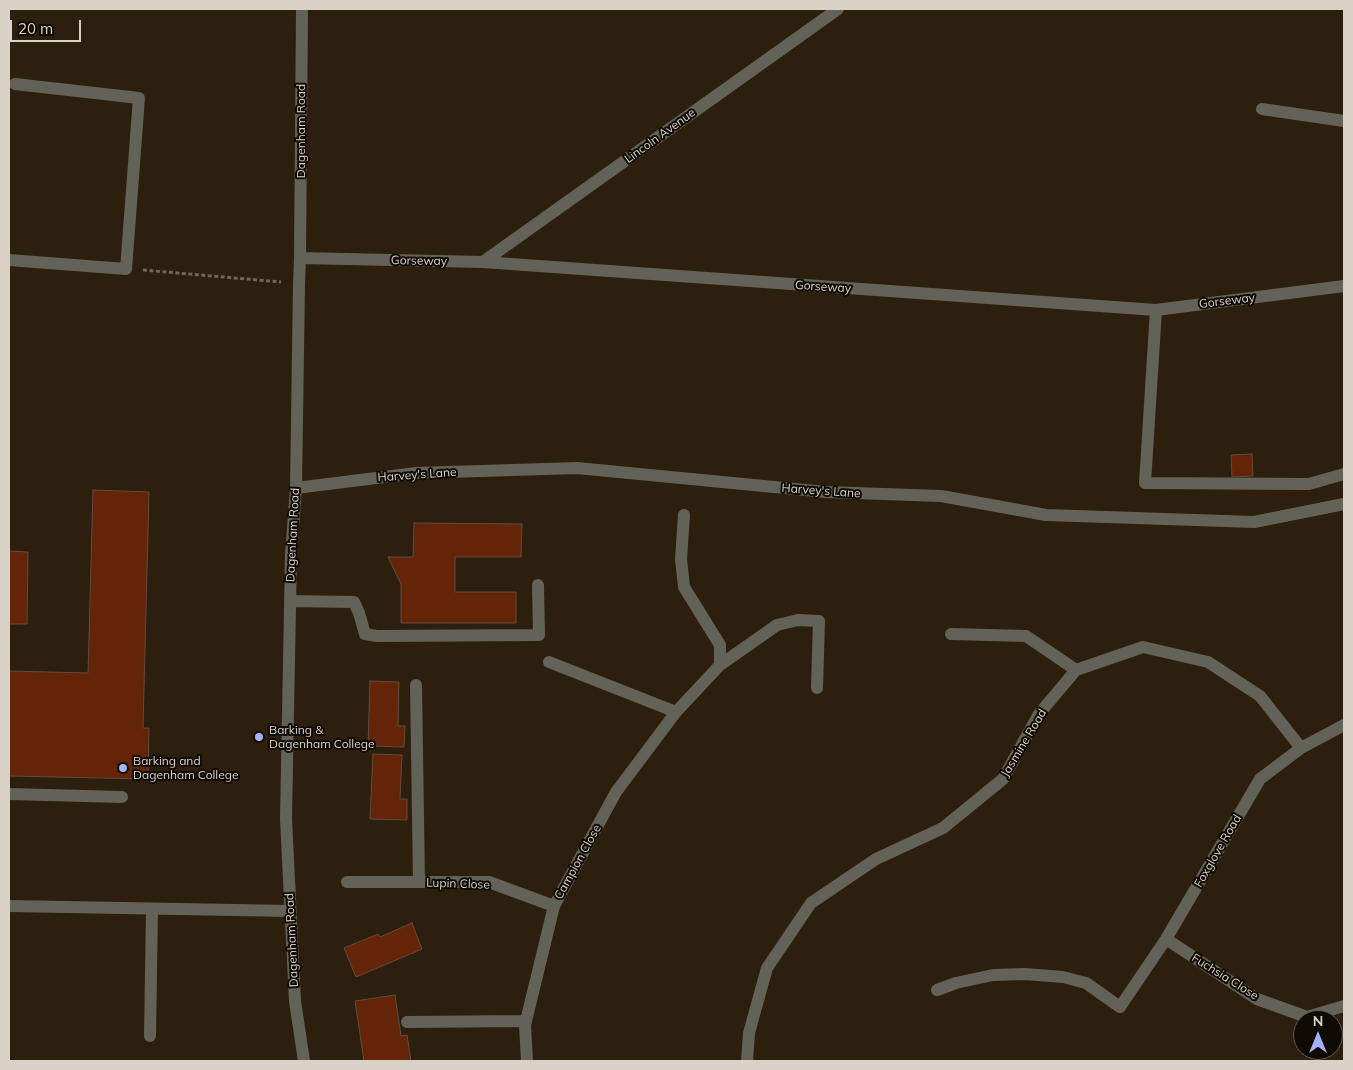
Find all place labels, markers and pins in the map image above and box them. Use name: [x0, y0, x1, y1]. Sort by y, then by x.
place label: Barking & Dagenham College: [269, 723, 375, 751]
marker: Barking & Dagenham College: [253, 731, 265, 743]
place label: Barking and Dagenham College: [133, 754, 239, 782]
marker: Barking and Dagenham College: [117, 762, 129, 774]

